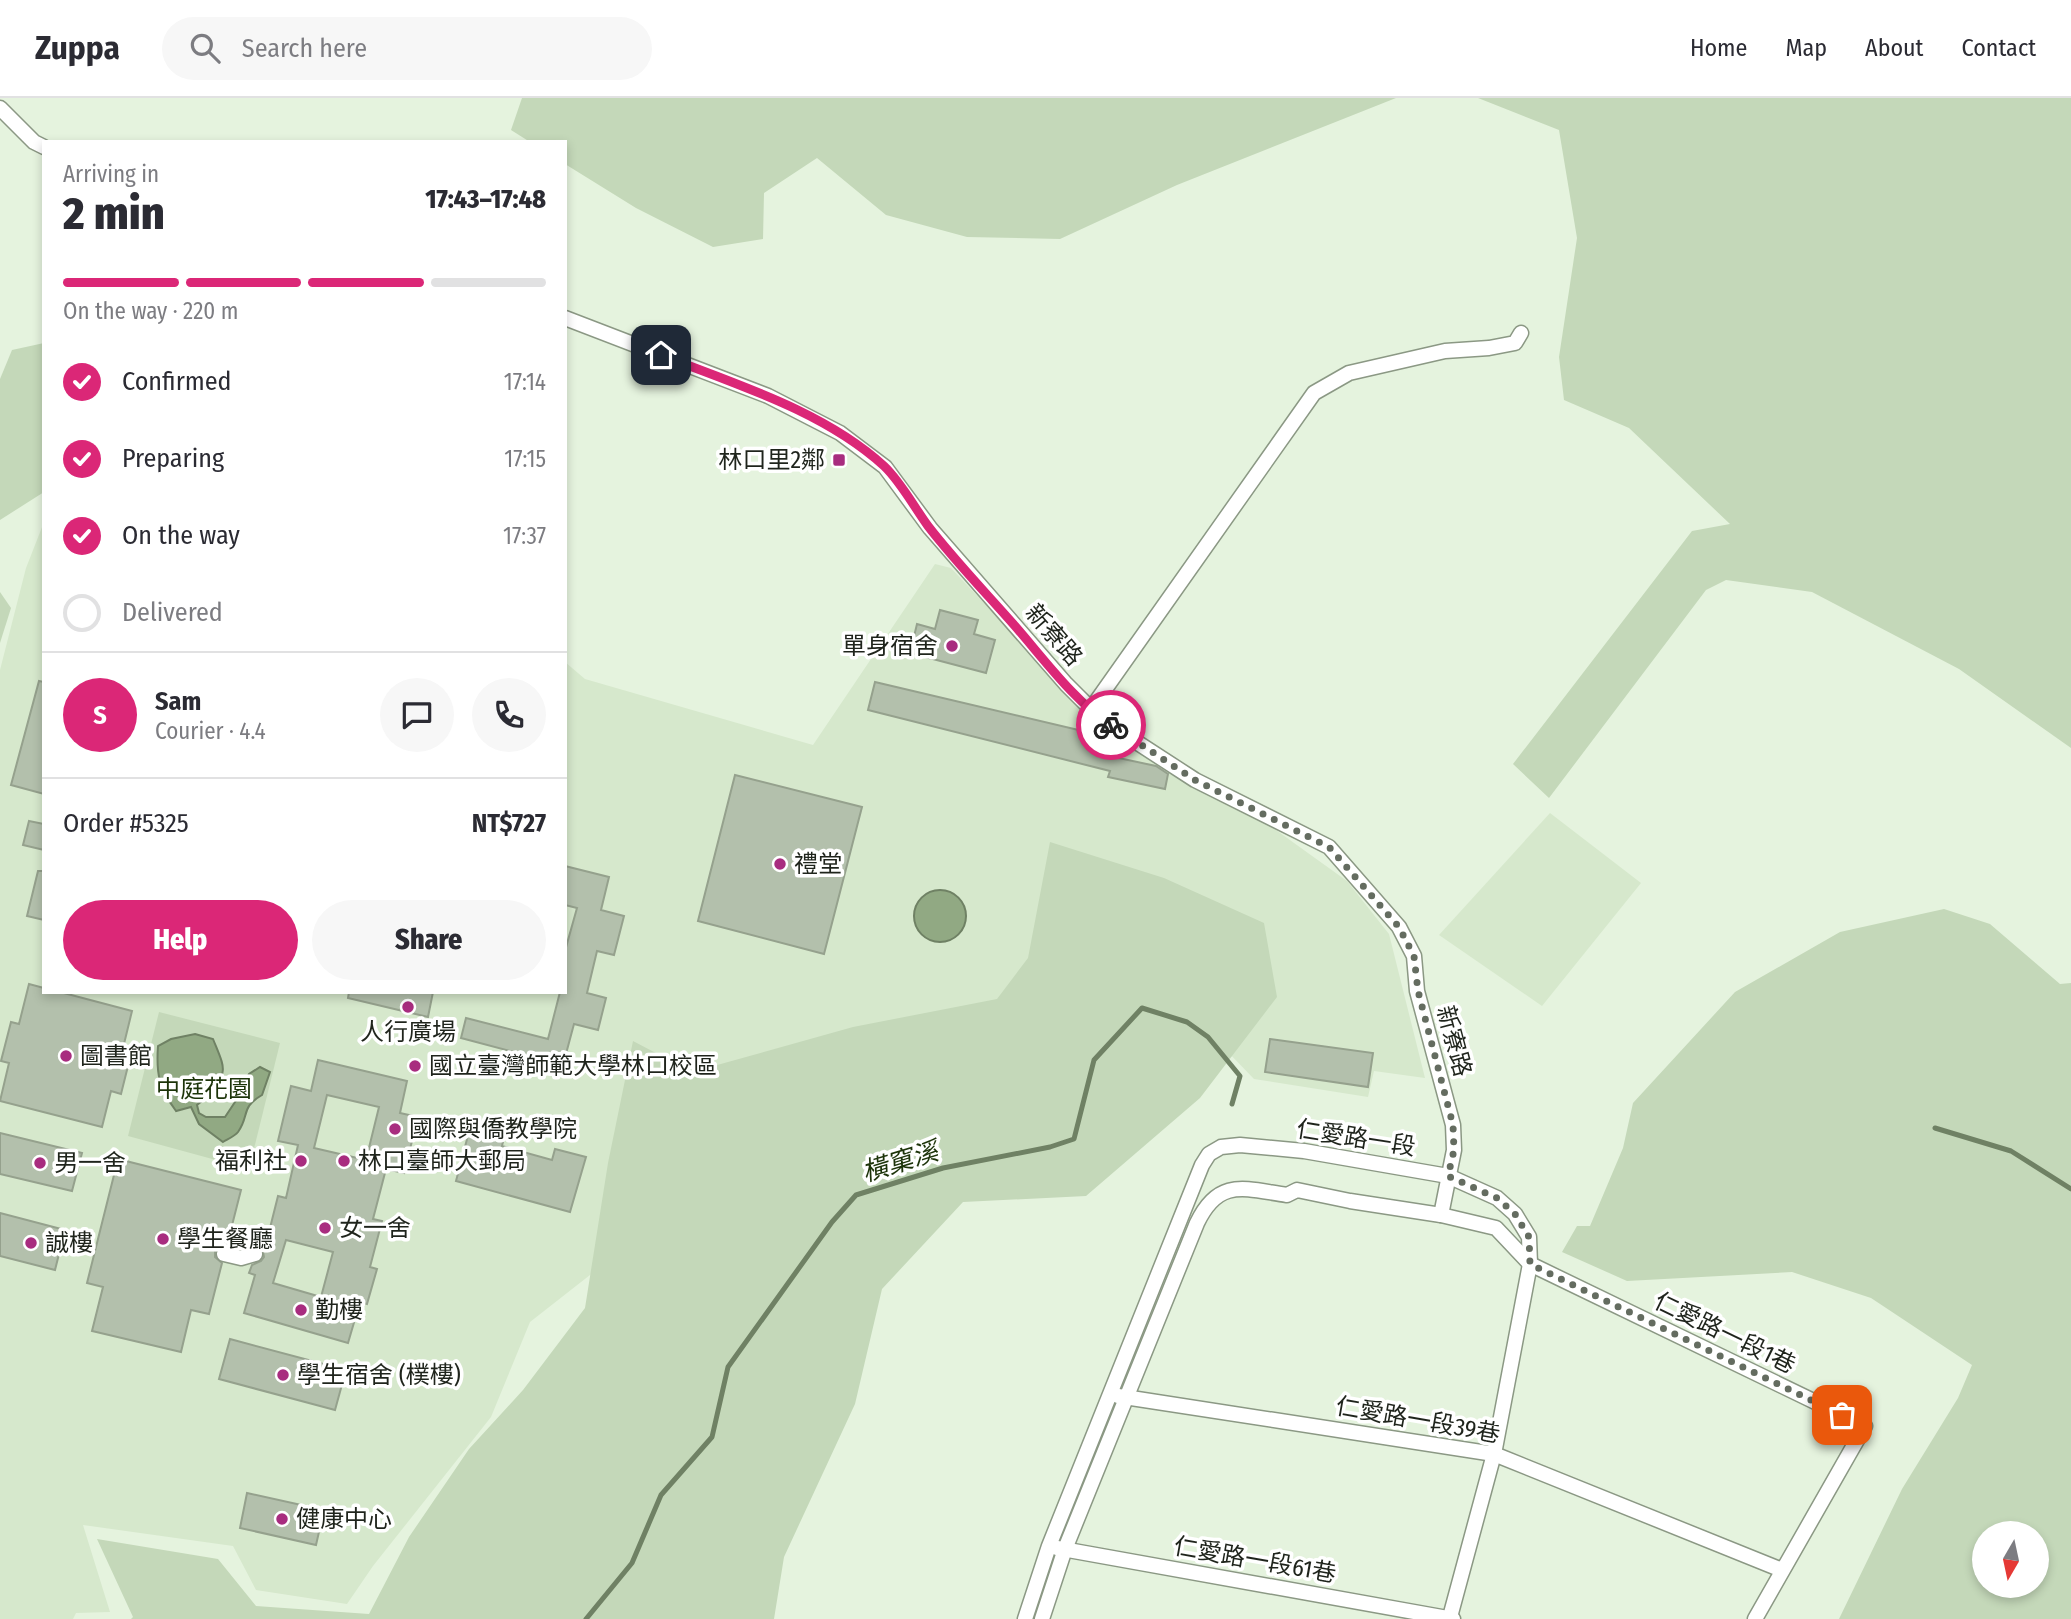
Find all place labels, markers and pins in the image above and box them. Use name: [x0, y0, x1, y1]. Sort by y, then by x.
pin: [631, 325, 691, 385]
place label: 林口里2鄰: [718, 446, 825, 474]
marker: 林口里2鄰: [831, 452, 847, 468]
place label: 單身宿舍: [842, 632, 938, 660]
marker: 單身宿舍: [944, 638, 960, 654]
place label: 禮堂: [794, 850, 842, 878]
marker: 禮堂: [772, 856, 788, 872]
marker: 人行廣場: [400, 999, 416, 1015]
place label: 人行廣場: [360, 1018, 456, 1046]
place label: 圖書館: [80, 1042, 152, 1070]
marker: 圖書館: [58, 1048, 74, 1064]
place label: 國立臺灣師範大學林口校區: [429, 1052, 717, 1080]
marker: 國立臺灣師範大學林口校區: [407, 1058, 423, 1074]
place label: 國際與僑教學院: [409, 1115, 577, 1143]
marker: 國際與僑教學院: [387, 1121, 403, 1137]
place label: 福利社: [215, 1147, 287, 1175]
place label: 林口臺師大郵局: [358, 1147, 526, 1175]
place label: 男一舍: [54, 1149, 126, 1177]
marker: 福利社: [293, 1153, 309, 1169]
marker: 林口臺師大郵局: [336, 1153, 352, 1169]
marker: 男一舍: [32, 1155, 48, 1171]
place label: 女一舍: [339, 1214, 411, 1242]
marker: 女一舍: [317, 1220, 333, 1236]
place label: 學生餐廳: [177, 1225, 273, 1253]
place label: 誠樓: [45, 1229, 93, 1257]
marker: 學生餐廳: [155, 1231, 171, 1247]
marker: 誠樓: [23, 1235, 39, 1251]
place label: 勤樓: [315, 1296, 363, 1324]
marker: 勤樓: [293, 1302, 309, 1318]
place label: 學生宿舍 (樸樓): [297, 1361, 461, 1389]
marker: 學生宿舍 (樸樓): [275, 1367, 291, 1383]
pin: [1812, 1385, 1872, 1445]
place label: 健康中心: [296, 1505, 392, 1533]
marker: 健康中心: [274, 1511, 290, 1527]

